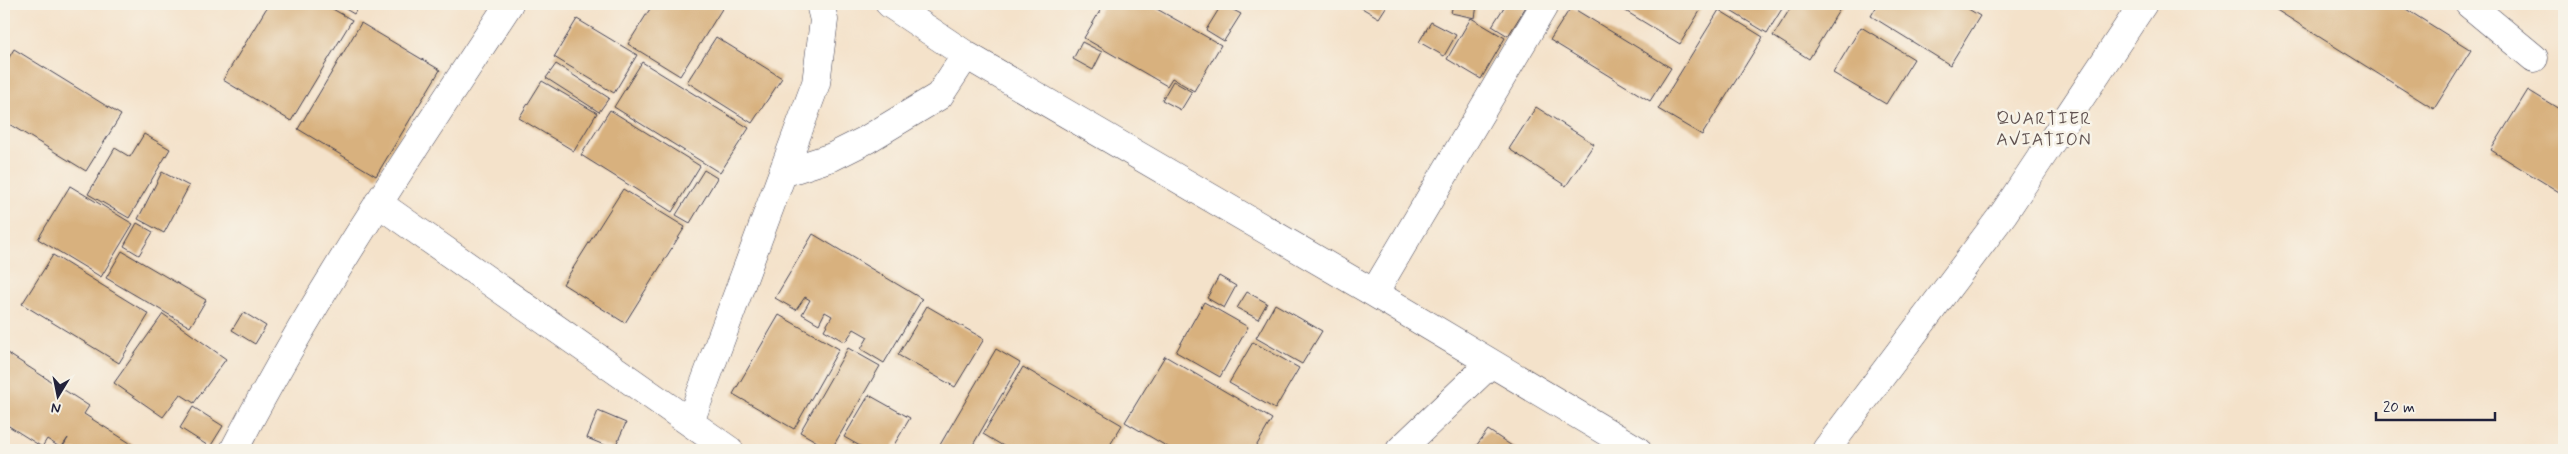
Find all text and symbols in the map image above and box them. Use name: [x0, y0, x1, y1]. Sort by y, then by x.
district label: QUARTIER AVIATION: [1996, 107, 2092, 152]
north arrow: [32, 372, 82, 422]
scale bar: [2376, 389, 2494, 421]
text: N: [50, 398, 62, 417]
text: 20 m: [2383, 398, 2415, 418]

